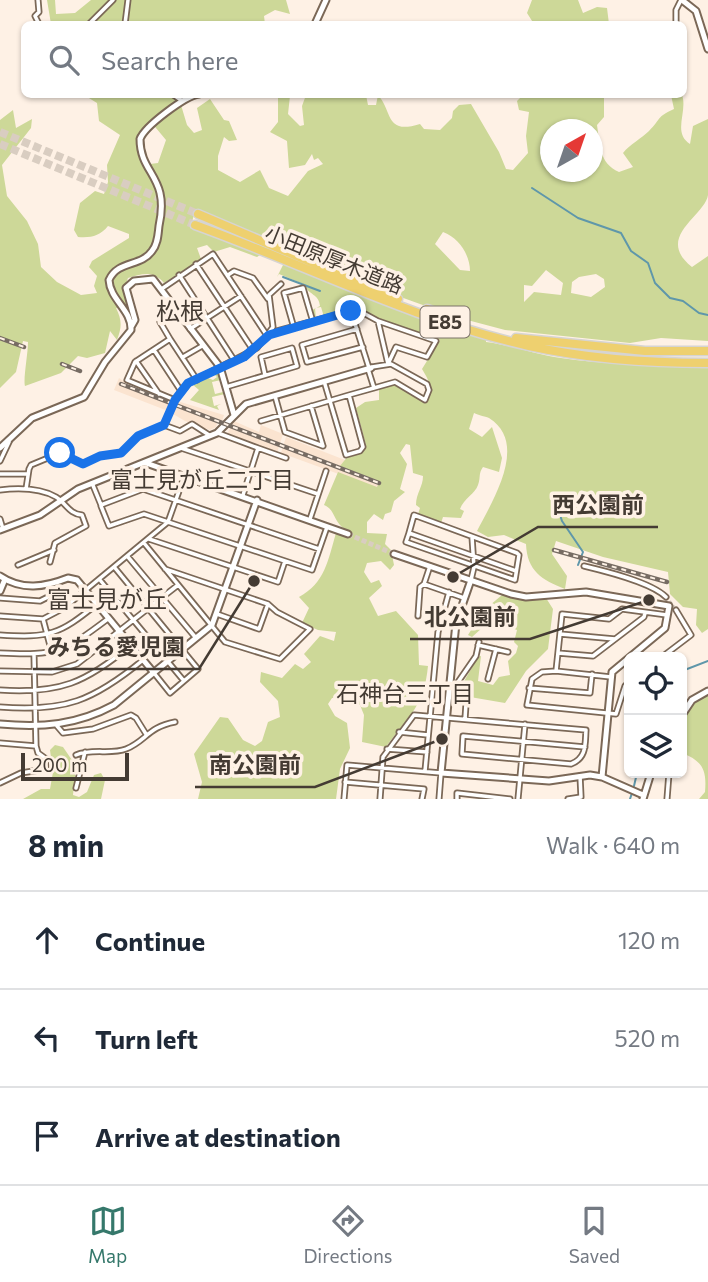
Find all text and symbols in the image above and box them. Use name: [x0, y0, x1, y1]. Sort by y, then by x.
search box: [21, 21, 687, 98]
icon: search: [45, 41, 83, 79]
text: Search here: [101, 44, 239, 75]
north arrow: [540, 119, 603, 182]
street label: 小田原厚木道路: [262, 219, 407, 298]
route end: [335, 295, 366, 326]
district label: 松根: [156, 296, 204, 325]
road number: E85: [420, 306, 470, 338]
route start: [44, 437, 75, 468]
district label: 富士見が丘二丁目: [110, 465, 294, 493]
callout: 西公園前: [538, 483, 658, 527]
text: 西公園前: [552, 490, 644, 518]
district label: 富士見が丘: [47, 584, 167, 613]
callout: 北公園前: [410, 595, 530, 639]
text: 北公園前: [424, 602, 516, 630]
callout: みちる愛児園: [33, 625, 199, 669]
text: みちる愛児園: [47, 632, 185, 660]
map controls: [624, 652, 687, 778]
button: locate: [624, 652, 687, 715]
district label: 石神台三丁目: [336, 679, 474, 707]
button: layers: [624, 715, 687, 778]
callout: 南公園前: [195, 743, 315, 787]
scale bar: [21, 750, 130, 782]
text: 南公園前: [209, 750, 301, 778]
text: 200 m: [32, 753, 88, 776]
text: 8 min: [28, 826, 104, 863]
text: Walk · 640 m: [546, 831, 680, 859]
icon: ahead: [28, 921, 66, 959]
text: Continue: [95, 925, 205, 956]
text: 120 m: [618, 926, 680, 954]
icon: left: [28, 1019, 66, 1057]
text: Turn left: [95, 1023, 198, 1054]
text: 520 m: [615, 1024, 680, 1052]
icon: arrive: [28, 1117, 66, 1155]
text: Arrive at destination: [95, 1121, 341, 1152]
tab: Map: [88, 1202, 127, 1267]
tab: Directions: [303, 1202, 393, 1267]
tab: Saved: [569, 1202, 620, 1267]

